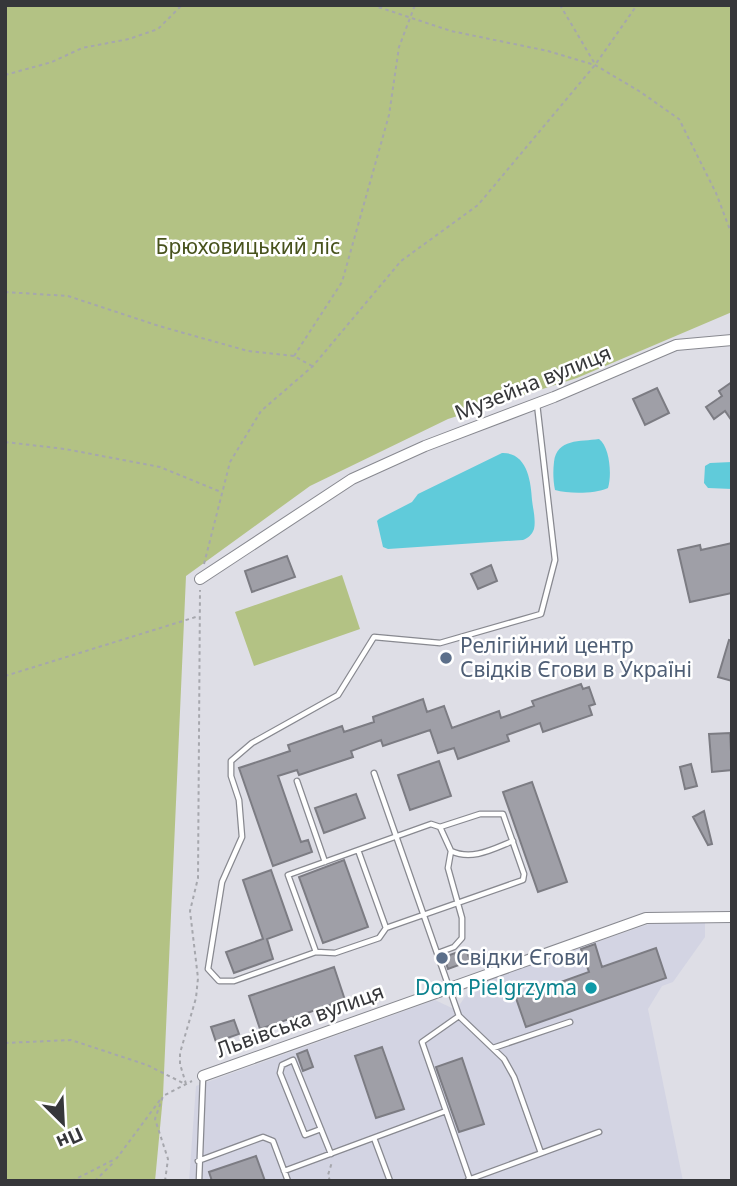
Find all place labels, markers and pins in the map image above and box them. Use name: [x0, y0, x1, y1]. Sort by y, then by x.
place label: Релігійний центр Свідків Єгови в Україні: [460, 631, 692, 683]
marker: Релігійний центр Свідків Єгови в Україні: [438, 650, 454, 666]
place label: Свідки Єгови: [456, 943, 589, 971]
marker: Свідки Єгови: [434, 950, 450, 966]
place label: Dom Pielgrzyma: [415, 973, 577, 1001]
marker: Dom Pielgrzyma: [583, 980, 599, 996]

